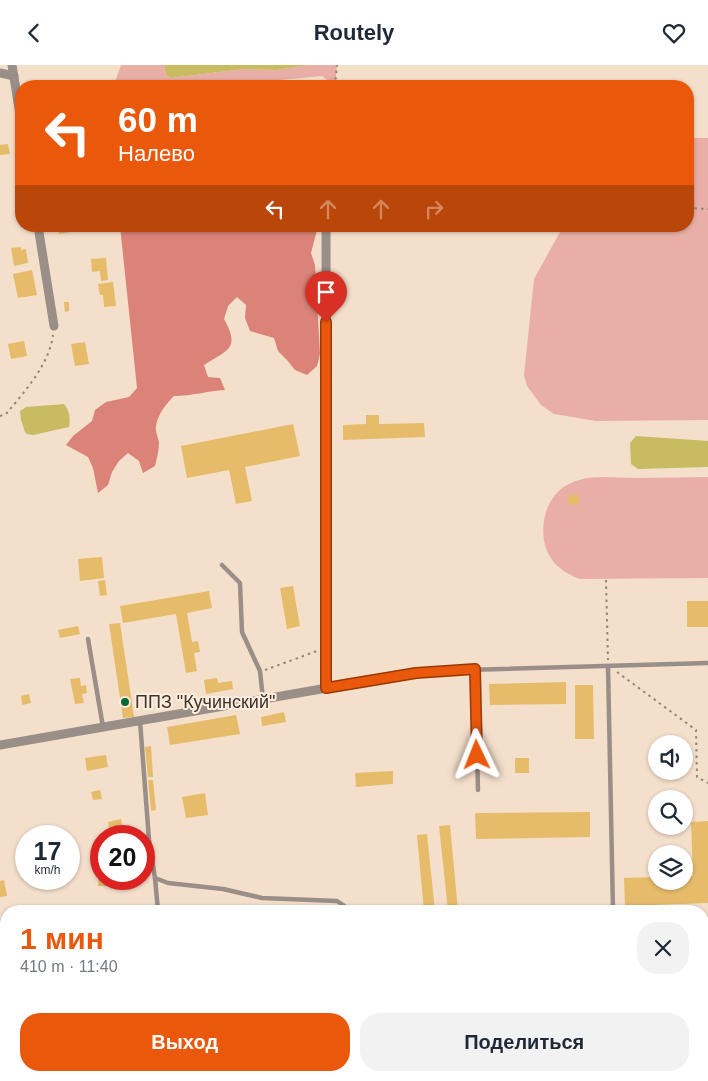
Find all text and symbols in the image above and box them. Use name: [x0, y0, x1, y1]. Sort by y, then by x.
icon: back: [20, 19, 48, 47]
icon: heart: [660, 19, 688, 47]
text: Routely: [314, 20, 394, 45]
icon: left: [35, 100, 100, 165]
text: 60 m: [118, 100, 198, 139]
text: Налево: [118, 141, 195, 166]
icon: left: [261, 195, 289, 223]
icon: ahead: [314, 195, 342, 223]
icon: ahead: [367, 195, 395, 223]
icon: right: [420, 195, 448, 223]
pin: [305, 271, 347, 322]
icon: arrive: [312, 278, 340, 306]
place label: ППЗ "Кучинский": [135, 692, 275, 712]
marker: ППЗ "Кучинский": [119, 696, 131, 708]
position arrow: [450, 728, 502, 780]
map controls: [648, 735, 693, 890]
button: sound: [648, 735, 693, 780]
button: search: [648, 790, 693, 835]
speed limit sign: 20: [90, 825, 155, 890]
text: 17: [34, 837, 61, 865]
button: layers: [648, 845, 693, 890]
text: km/h: [34, 863, 61, 877]
text: 1 мин: [20, 922, 104, 955]
button: close: [637, 922, 689, 974]
text: 410 m · 11:40: [20, 958, 118, 975]
button: Выход: [20, 1013, 350, 1071]
button: Поделиться: [360, 1013, 689, 1071]

